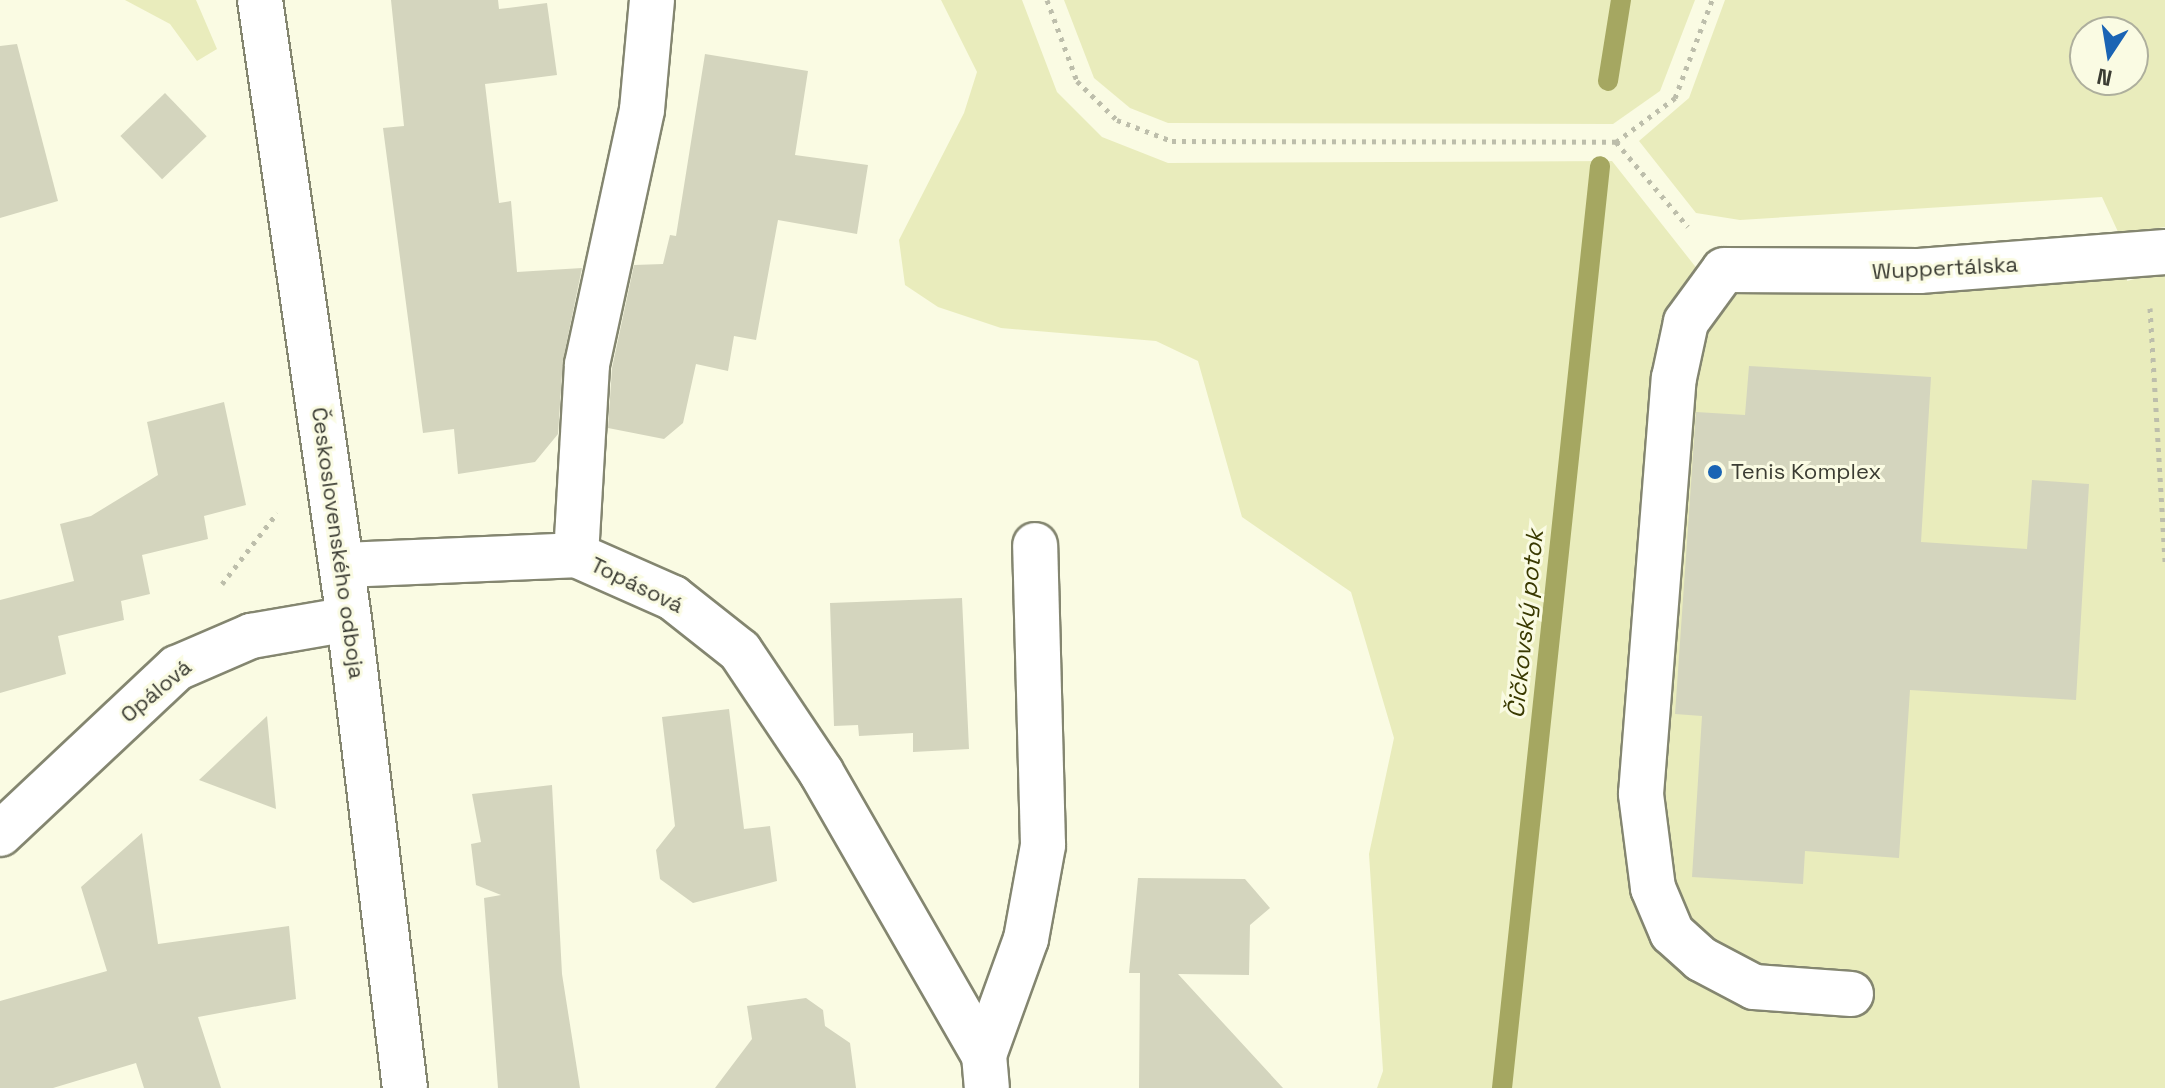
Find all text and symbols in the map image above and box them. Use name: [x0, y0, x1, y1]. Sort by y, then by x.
north arrow: [2069, 16, 2149, 96]
text: N: [2094, 62, 2115, 93]
street label: Wuppertálska: [1871, 251, 2019, 285]
street label: Československého odboja: [306, 406, 370, 680]
place label: Tenis Komplex: [1731, 459, 1881, 485]
marker: Tenis Komplex: [1706, 463, 1724, 481]
water label: Čičkovský potok: [1501, 528, 1549, 720]
street label: Topásová: [586, 551, 688, 619]
street label: Opálová: [115, 654, 197, 728]

